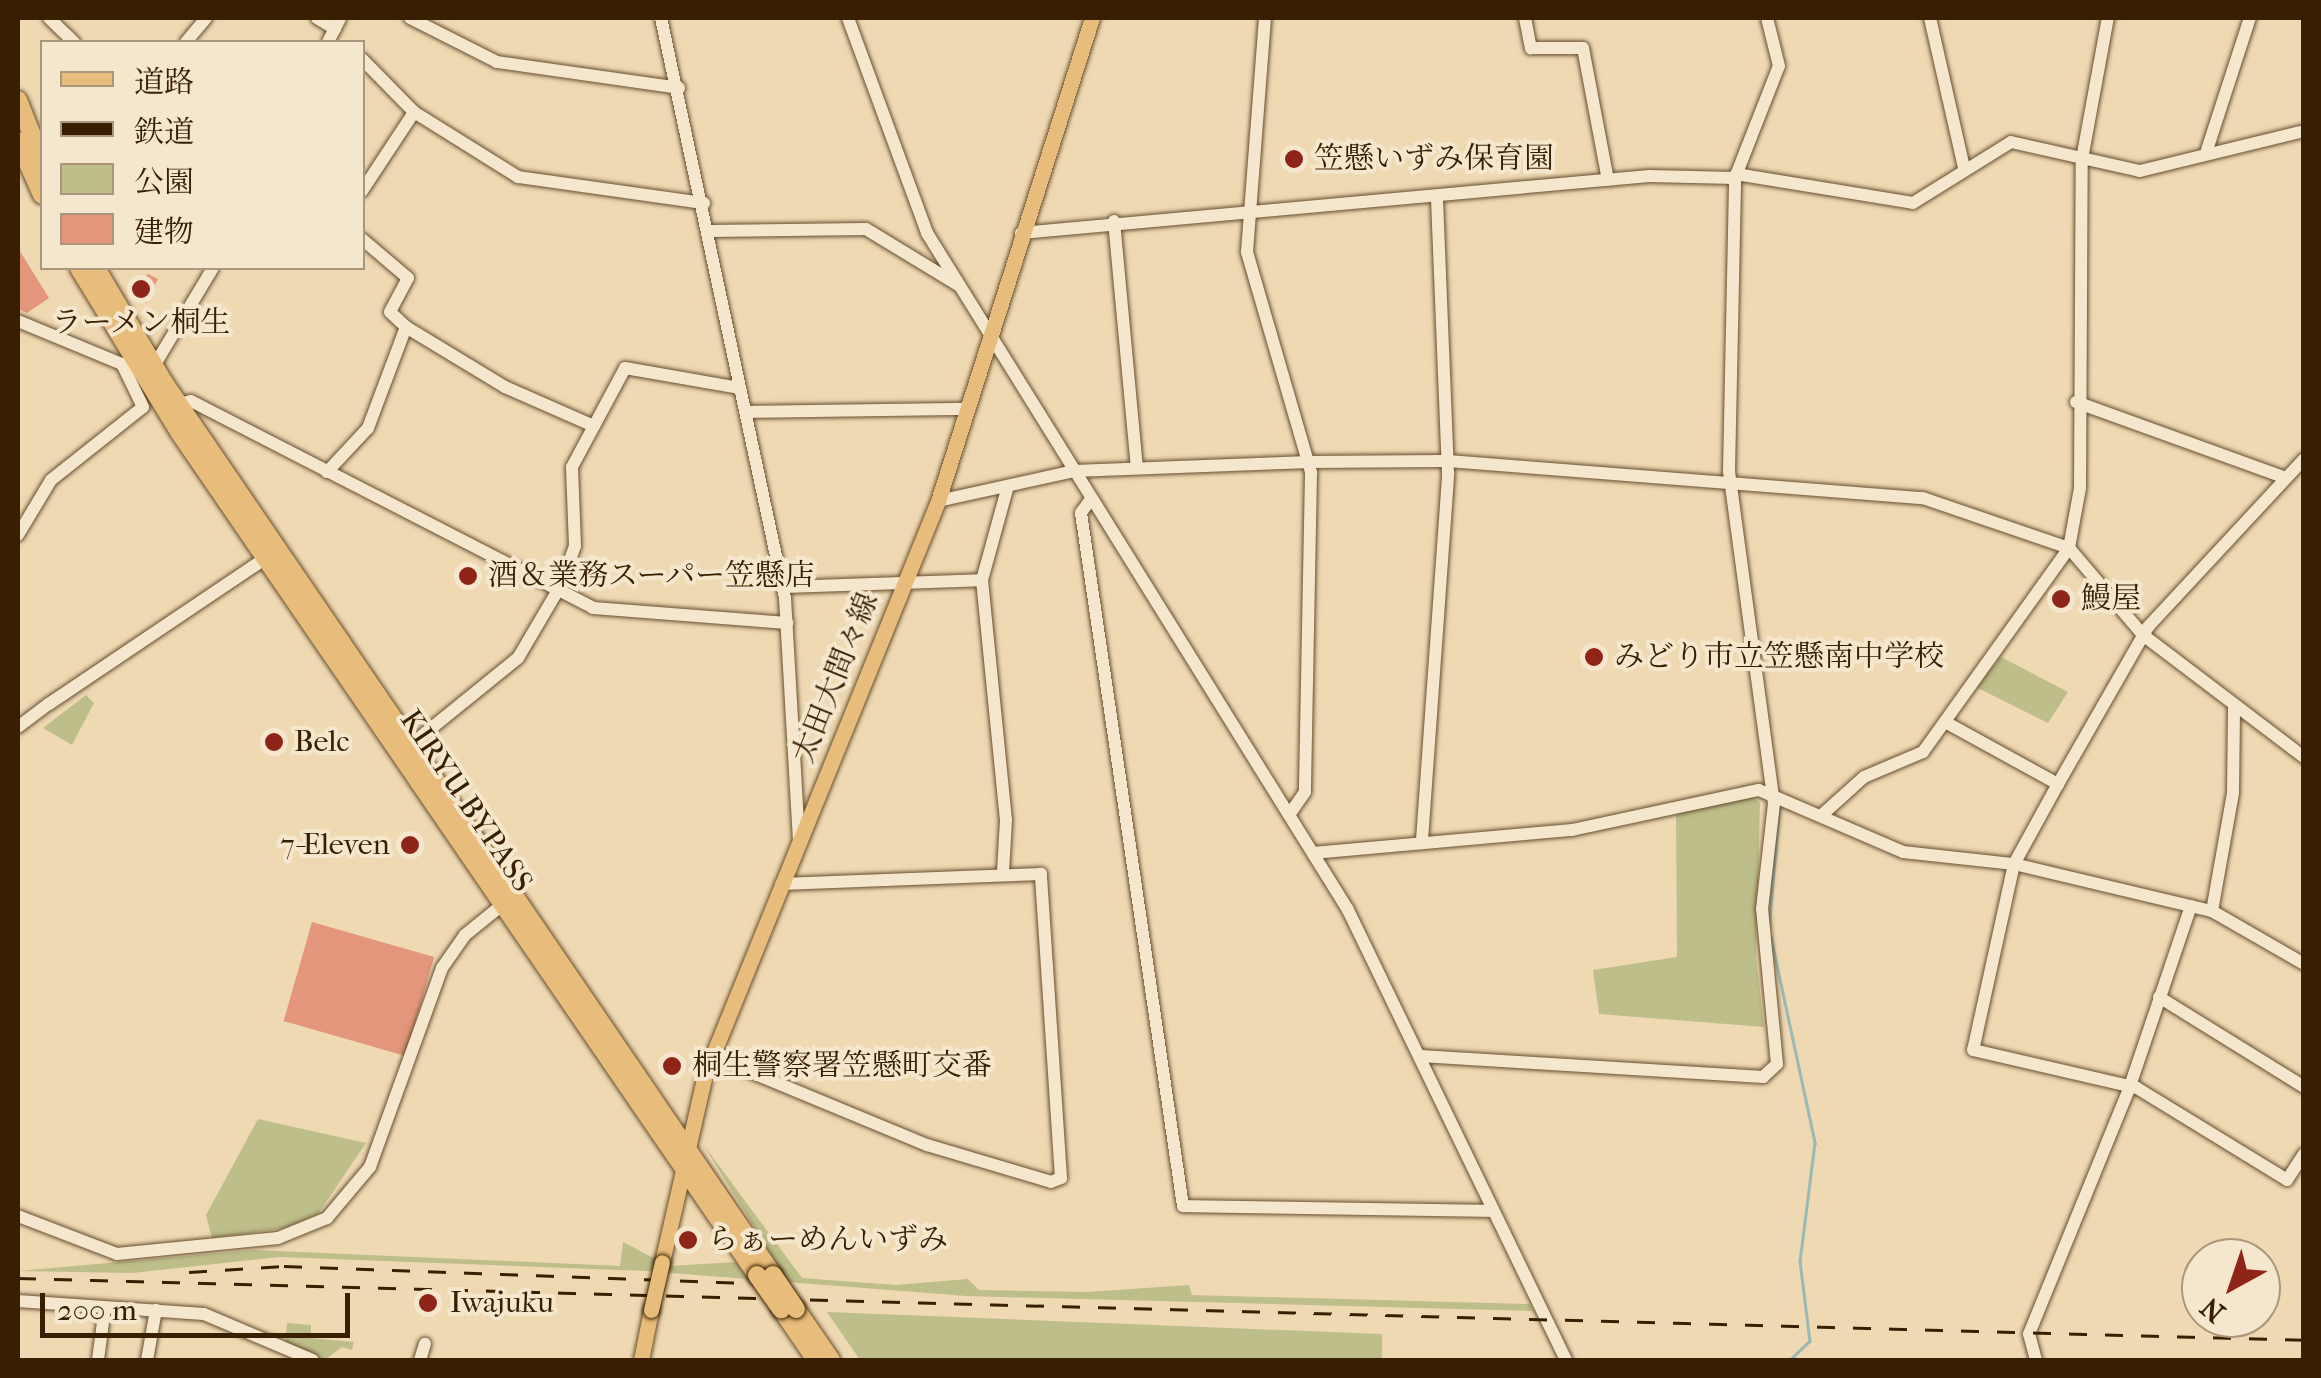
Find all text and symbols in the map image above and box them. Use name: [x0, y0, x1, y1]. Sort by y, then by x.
legend: [40, 40, 365, 270]
text: 道路: [134, 65, 194, 100]
text: 鉄道: [134, 115, 194, 150]
place label: 笠懸いずみ保育園: [1314, 141, 1554, 177]
marker: 笠懸いずみ保育園: [1283, 148, 1305, 170]
text: 公園: [134, 165, 194, 200]
text: 建物: [134, 215, 194, 250]
marker: ラーメン桐生: [130, 278, 152, 300]
place label: ラーメン桐生: [51, 305, 231, 341]
place label: 酒＆業務スーパー笠懸店: [488, 558, 816, 594]
marker: 酒＆業務スーパー笠懸店: [457, 565, 479, 587]
place label: 鰻屋: [2081, 581, 2141, 617]
street label: 太田大間々線: [786, 588, 886, 768]
marker: 鰻屋: [2050, 588, 2072, 610]
place label: みどり市立笠懸南中学校: [1614, 639, 1944, 675]
marker: みどり市立笠懸南中学校: [1583, 646, 1605, 668]
street label: KIRYU BYPASS: [392, 703, 540, 899]
place label: Belc: [294, 724, 350, 760]
marker: Belc: [263, 731, 285, 753]
place label: 7-Eleven: [280, 827, 390, 863]
marker: 7-Eleven: [399, 834, 421, 856]
place label: 桐生警察署笠懸町交番: [692, 1048, 992, 1084]
marker: 桐生警察署笠懸町交番: [661, 1055, 683, 1077]
place label: らぁーめんいずみ: [708, 1222, 948, 1258]
marker: らぁーめんいずみ: [677, 1229, 699, 1251]
north arrow: [2181, 1238, 2281, 1338]
scale bar: [45, 1273, 355, 1335]
place label: Iwajuku: [450, 1285, 554, 1321]
marker: Iwajuku: [415, 1290, 441, 1316]
text: N: [2194, 1290, 2231, 1329]
text: 200 m: [57, 1293, 137, 1328]

